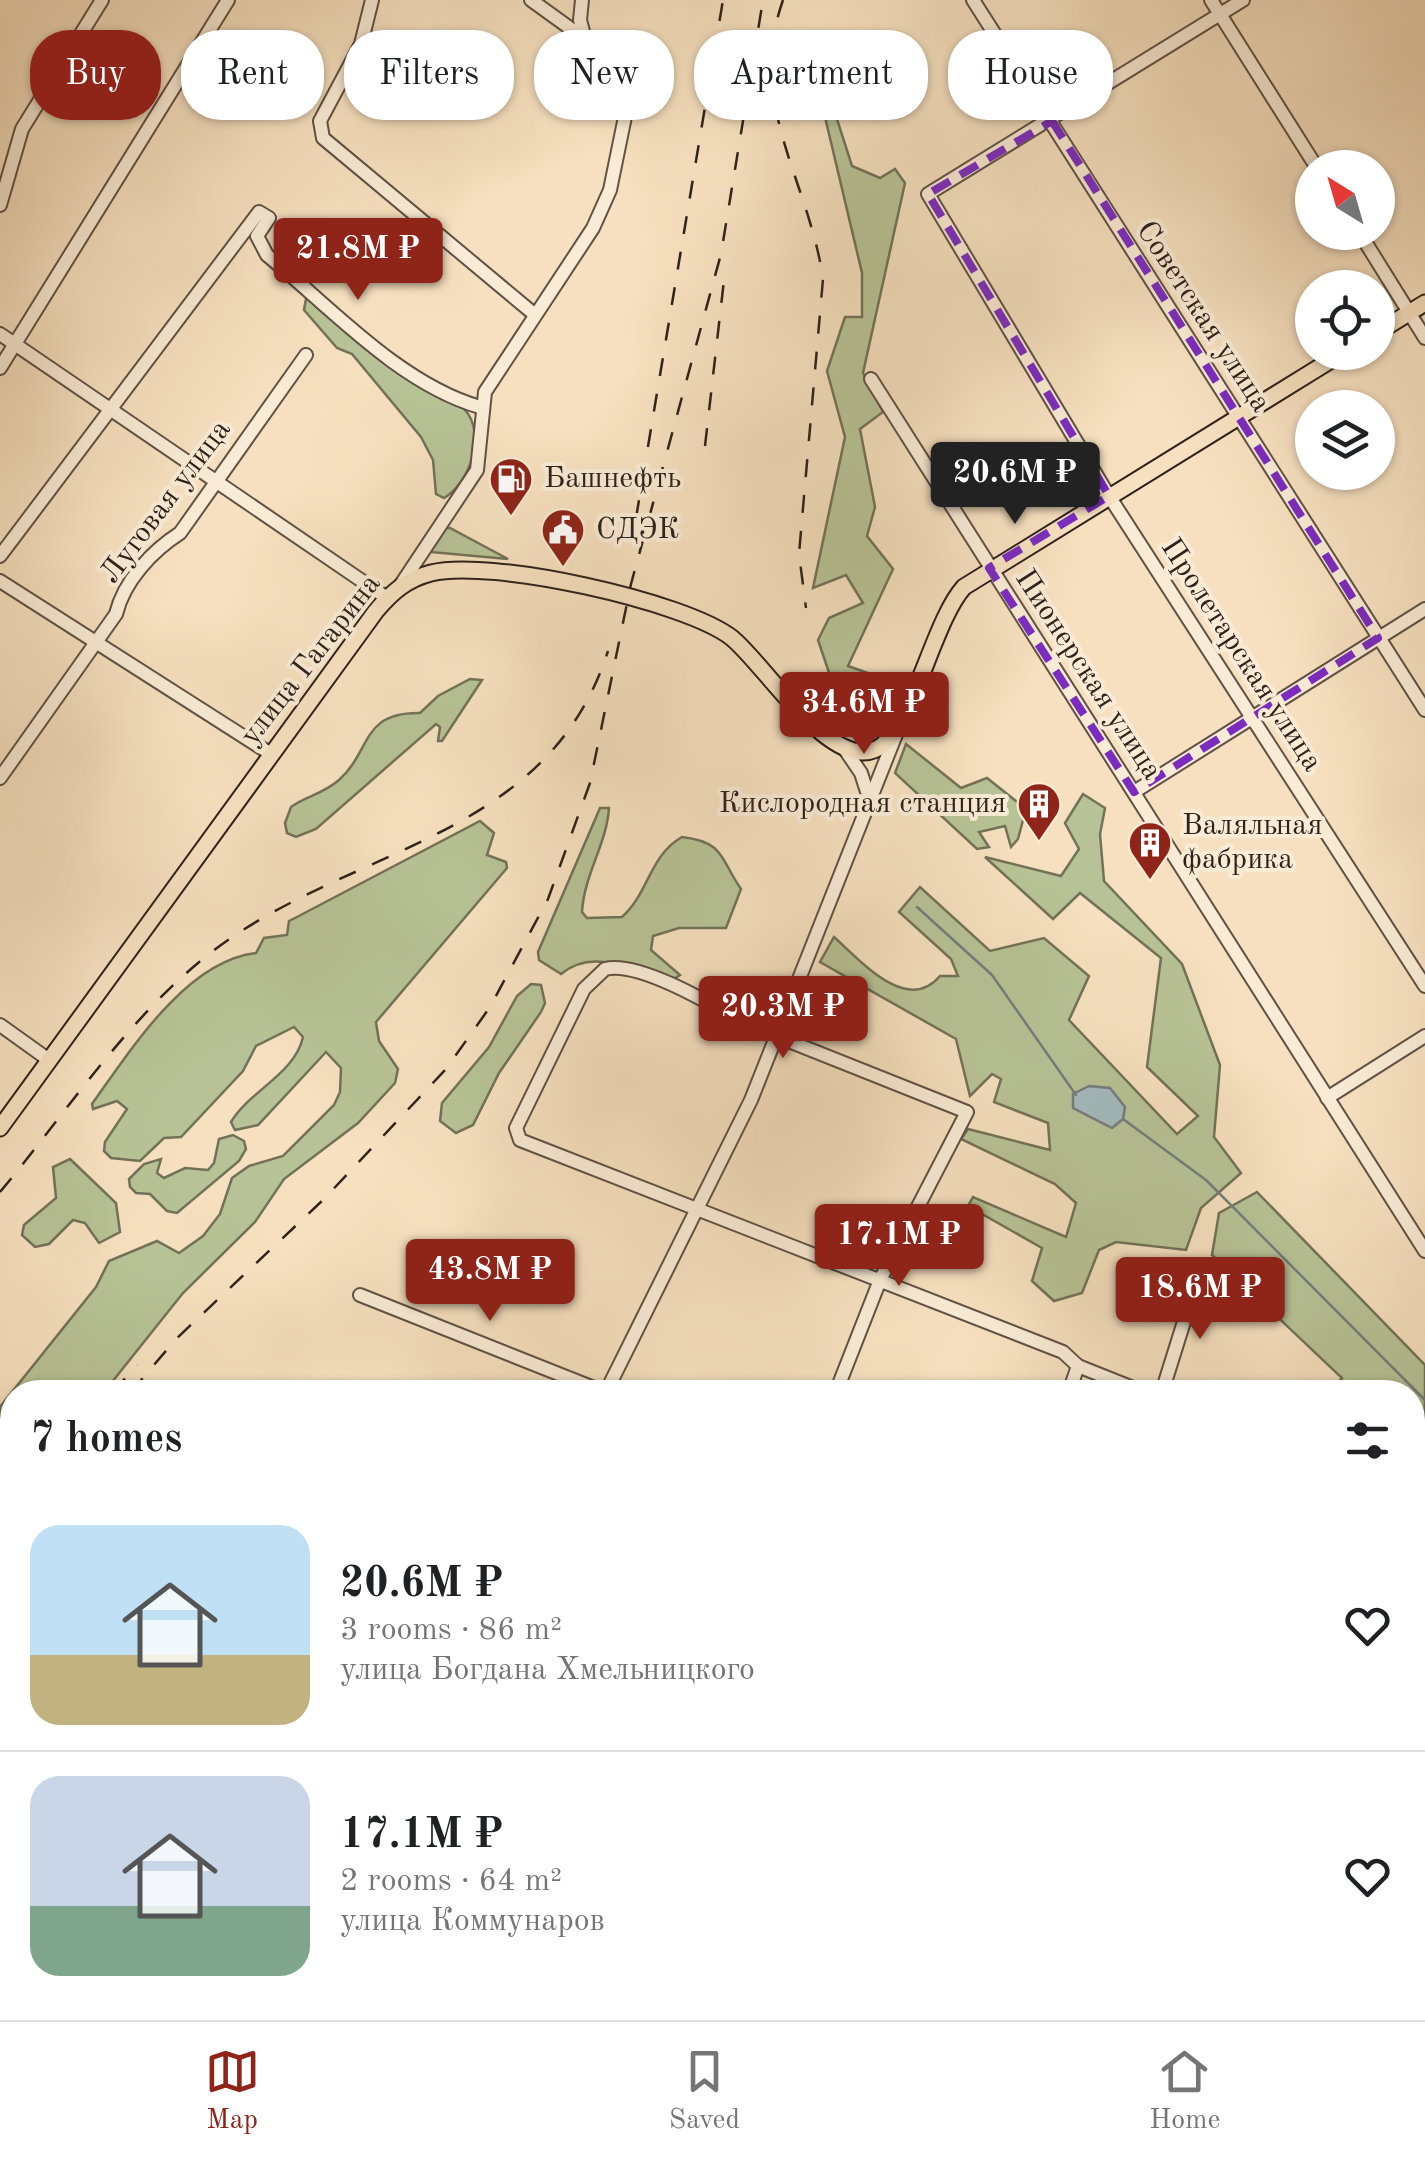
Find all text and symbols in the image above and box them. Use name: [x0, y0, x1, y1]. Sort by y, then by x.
chip: Buy: [30, 30, 161, 120]
chip: Rent: [181, 30, 324, 120]
chip: Filters: [344, 30, 514, 120]
chip: New: [534, 30, 674, 120]
chip: Apartment: [694, 30, 928, 120]
chip: House: [948, 30, 1113, 120]
north arrow: [1295, 150, 1395, 250]
map controls: [1295, 150, 1395, 490]
street label: Советская улица: [1130, 216, 1276, 418]
pin: 21.8M ₽: [266, 218, 450, 303]
text: 21.8M ₽: [296, 234, 420, 266]
button: locate: [1295, 270, 1395, 370]
button: layers: [1295, 390, 1395, 490]
street label: Луговая улица: [95, 415, 237, 589]
pin: 20.6M ₽: [923, 442, 1107, 527]
fuel station icon: Башнефть: [488, 456, 534, 517]
text: 20.6M ₽: [953, 458, 1077, 490]
place label: Башнефть: [544, 464, 681, 494]
public building icon: СДЭК: [540, 507, 586, 568]
place label: СДЭК: [596, 515, 679, 545]
street label: Пролетарская улица: [1155, 533, 1328, 777]
street label: Пионерская улица: [1009, 564, 1167, 786]
street label: улица Гагарина: [235, 569, 387, 751]
pin: 34.6M ₽: [772, 672, 956, 757]
text: 34.6M ₽: [802, 688, 926, 720]
building icon: Кислородная станция: [1016, 781, 1062, 842]
place label: Кислородная станция: [719, 789, 1006, 819]
place label: Валяльная фабрика: [1182, 811, 1323, 875]
building icon: Валяльная фабрика: [1127, 820, 1173, 881]
pin: 20.3M ₽: [691, 976, 875, 1061]
text: 20.3M ₽: [721, 992, 845, 1024]
pin: 17.1M ₽: [807, 1204, 991, 1289]
text: 17.1M ₽: [837, 1220, 961, 1252]
pin: 43.8M ₽: [398, 1239, 582, 1324]
text: 43.8M ₽: [428, 1255, 552, 1287]
pin: 18.6M ₽: [1108, 1257, 1292, 1342]
text: 18.6M ₽: [1138, 1273, 1262, 1305]
icon: filters: [1340, 1413, 1395, 1468]
text: 7 homes: [30, 1419, 182, 1461]
text: 20.6M ₽: [340, 1564, 503, 1606]
icon: home: [110, 1565, 230, 1685]
icon: heart: [1340, 1598, 1395, 1653]
text: 3 rooms · 86 m²: [340, 1615, 562, 1647]
text: улица Богдана Хмельницкого: [340, 1655, 755, 1687]
text: 17.1M ₽: [340, 1815, 503, 1857]
icon: home: [110, 1816, 230, 1936]
icon: heart: [1340, 1849, 1395, 1904]
text: 2 rooms · 64 m²: [340, 1866, 562, 1898]
text: улица Коммунаров: [340, 1906, 605, 1938]
tab: Map: [205, 2044, 260, 2139]
tab: Saved: [669, 2044, 740, 2139]
tab: Home: [1149, 2044, 1220, 2139]

